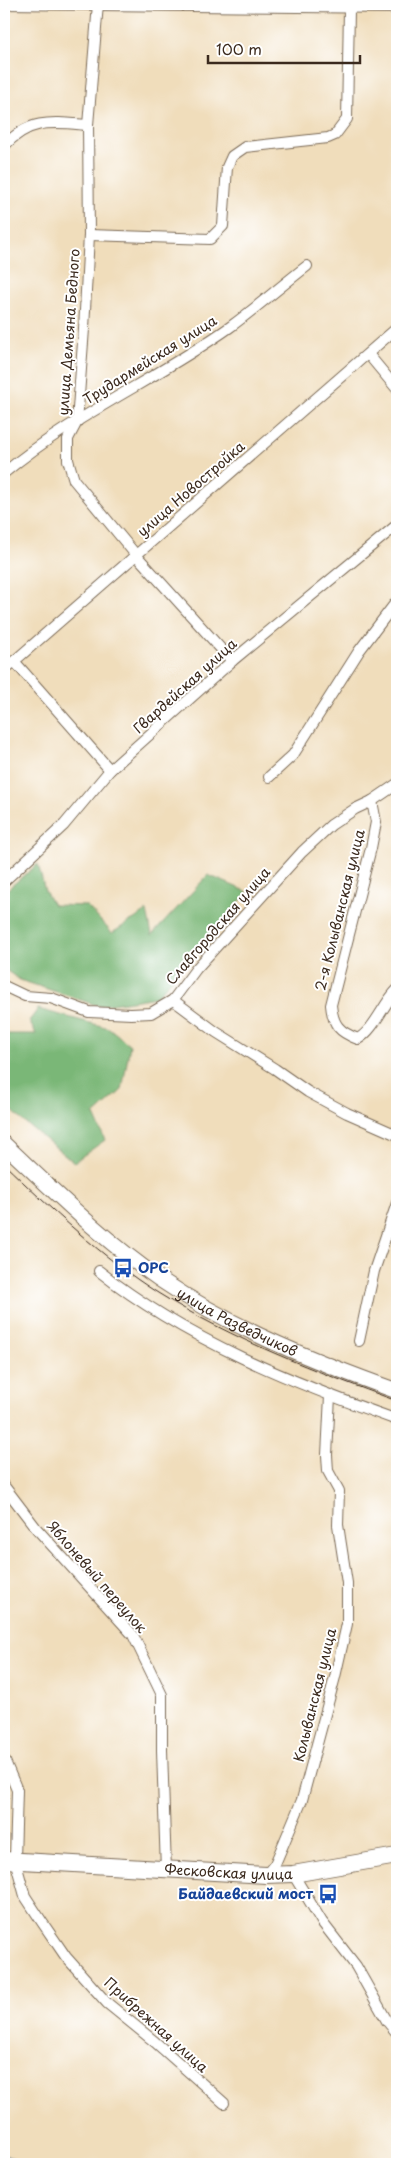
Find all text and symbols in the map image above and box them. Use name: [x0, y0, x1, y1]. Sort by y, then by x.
scale bar: [208, 32, 361, 64]
text: 100 m: [216, 37, 262, 60]
street label: улица Демьяна Бедного: [52, 248, 85, 416]
street label: Трудармейская улица: [79, 310, 221, 409]
street label: улица Новостройка: [132, 436, 249, 541]
street label: Гвардейская улица: [128, 633, 241, 738]
street label: 2-я Колыванская улица: [309, 827, 370, 993]
street label: Славгородская улица: [160, 862, 275, 989]
bus stop icon: ОРС: [112, 1257, 134, 1279]
place label: ОРС: [138, 1257, 169, 1278]
street label: улица Разведчиков: [173, 1282, 301, 1361]
street label: Яблоневый переулок: [43, 1516, 153, 1638]
street label: Колыванская улица: [288, 1626, 341, 1764]
street label: Фесковская улица: [164, 1858, 293, 1885]
place label: Байдаевский мост: [178, 1883, 314, 1904]
bus stop icon: Байдаевский мост: [317, 1883, 339, 1905]
street label: Прибрежная улица: [100, 1972, 213, 2077]

